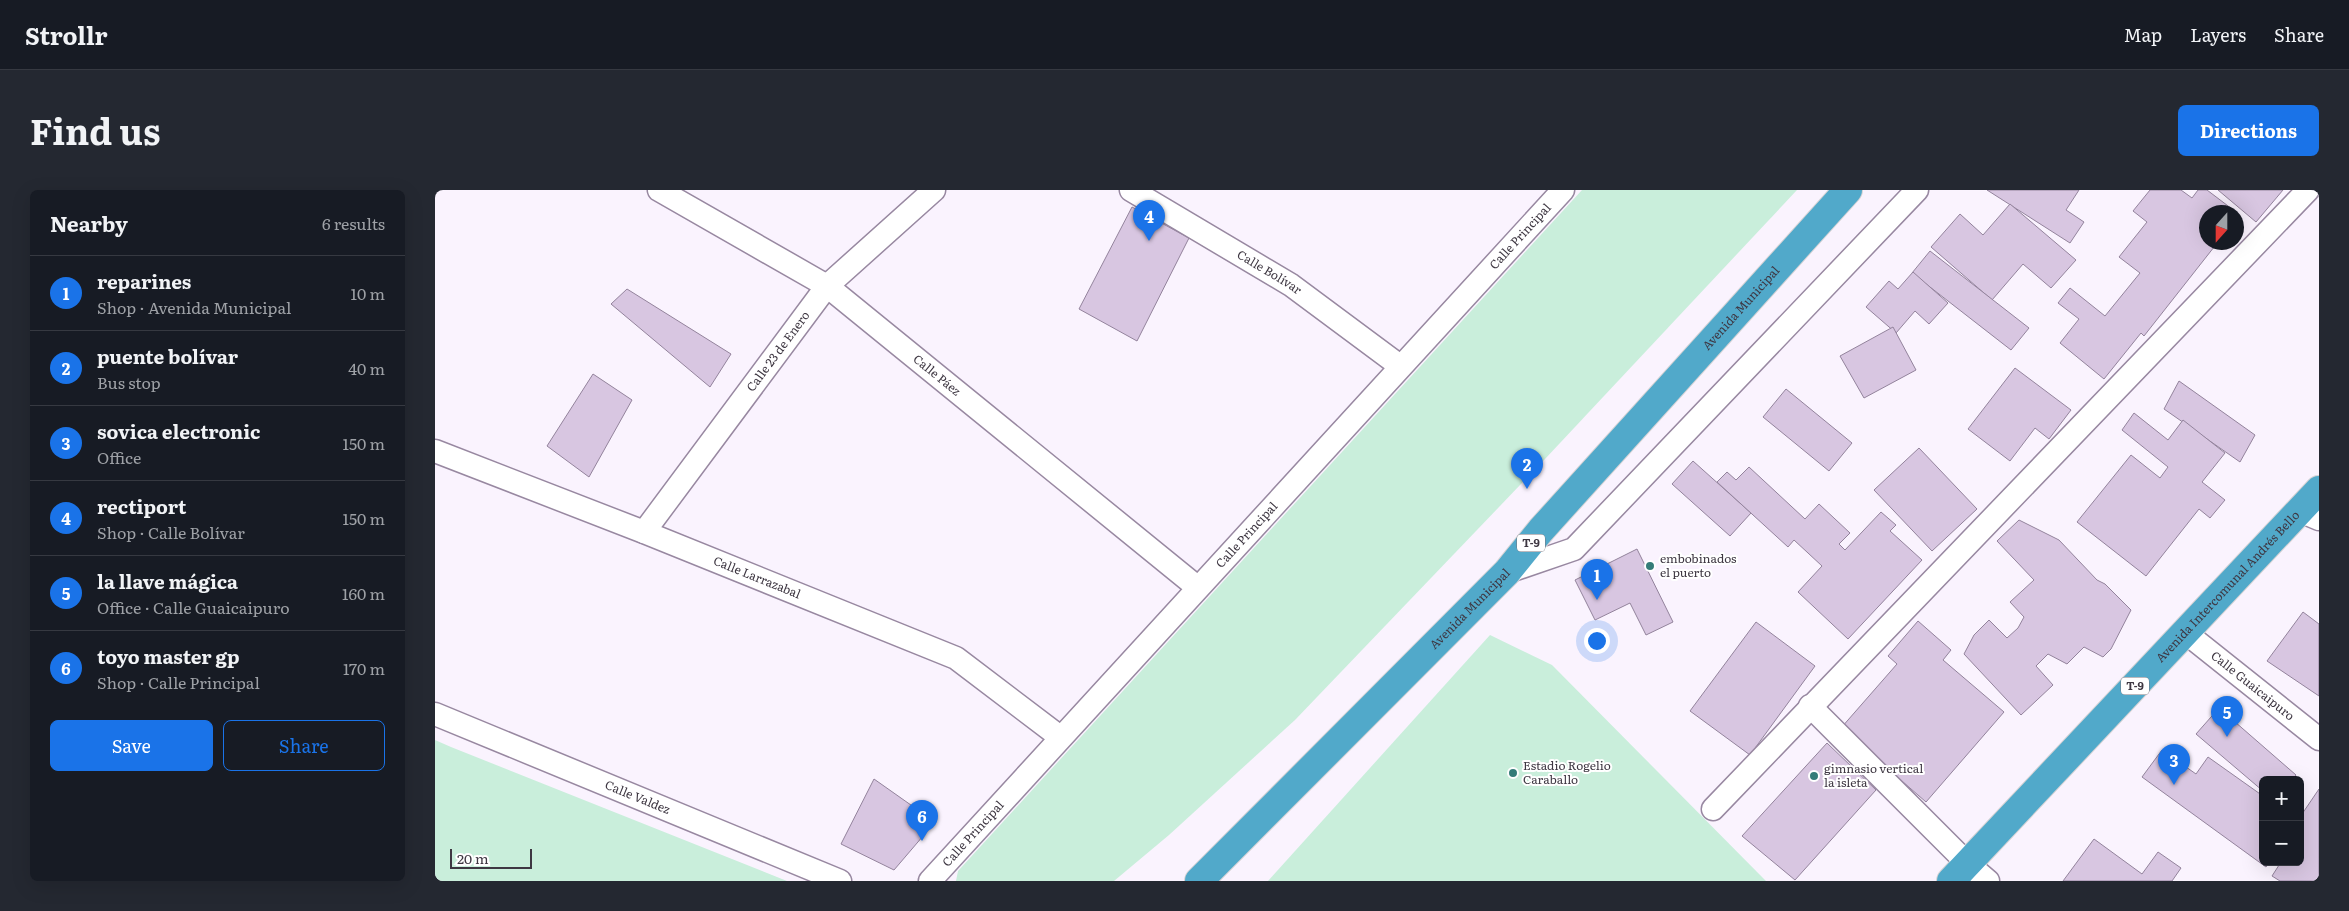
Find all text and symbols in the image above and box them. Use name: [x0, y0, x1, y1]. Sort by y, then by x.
text: Strollr: [25, 17, 108, 52]
text: Map: [2124, 21, 2162, 48]
text: Layers: [2190, 21, 2246, 48]
text: Share: [2274, 21, 2324, 48]
text: Find us: [30, 104, 160, 156]
button: Directions: [2178, 105, 2319, 156]
street label: Calle Principal: [1485, 199, 1555, 273]
pin: 4: [1133, 200, 1165, 241]
north arrow: [2199, 205, 2244, 250]
text: Nearby: [50, 207, 128, 238]
text: 6 results: [322, 211, 385, 235]
street label: Calle Bolívar: [1234, 245, 1306, 298]
street label: Avenida Municipal: [1698, 262, 1783, 354]
text: reparines: [97, 267, 191, 295]
text: 1: [63, 281, 69, 305]
text: 10 m: [351, 281, 385, 305]
text: Shop · Avenida Municipal: [97, 295, 291, 319]
street label: Calle 23 de Enero: [741, 307, 814, 395]
text: puente bolívar: [97, 342, 238, 370]
street label: Calle Páez: [910, 350, 965, 400]
text: 2: [62, 356, 70, 380]
text: 40 m: [348, 356, 385, 380]
text: Bus stop: [97, 370, 161, 394]
text: sovica electronic: [97, 417, 260, 445]
text: 3: [62, 431, 70, 455]
text: 150 m: [342, 431, 385, 455]
text: Office: [97, 445, 141, 469]
pin: 2: [1511, 448, 1543, 489]
text: rectiport: [97, 492, 186, 520]
street label: Calle Principal: [1211, 497, 1281, 572]
text: 4: [61, 506, 71, 530]
text: 150 m: [342, 506, 385, 530]
street label: Avenida Intercomunal Andrés Bello: [2151, 506, 2303, 666]
text: Shop · Calle Bolívar: [97, 520, 245, 544]
road number: T-9: [1517, 534, 1545, 552]
place label: embobinados el puerto: [1660, 549, 1737, 581]
street label: Calle Larrazabal: [711, 551, 804, 602]
pin: 1: [1581, 559, 1613, 600]
marker: embobinados el puerto: [1644, 560, 1656, 572]
street label: Avenida Municipal: [1425, 564, 1514, 653]
text: la llave mágica: [97, 567, 238, 595]
text: 5: [62, 581, 70, 605]
text: 160 m: [342, 581, 385, 605]
text: Office · Calle Guaicaipuro: [97, 595, 290, 619]
your location: [1584, 628, 1610, 654]
text: toyo master gp: [97, 642, 240, 670]
street label: Calle Guaicaipuro: [2207, 646, 2299, 724]
text: 6: [61, 656, 71, 680]
text: 170 m: [343, 656, 385, 680]
text: Shop · Calle Principal: [97, 670, 260, 694]
road number: T-9: [2121, 678, 2149, 694]
pin: 5: [2211, 696, 2243, 737]
button: Save: [50, 720, 213, 771]
button: Share: [223, 720, 385, 771]
pin: 3: [2158, 744, 2190, 785]
place label: Estadio Rogelio Caraballo: [1523, 756, 1611, 788]
place label: gimnasio vertical la isleta: [1824, 759, 1923, 791]
marker: Estadio Rogelio Caraballo: [1507, 767, 1519, 779]
marker: gimnasio vertical la isleta: [1808, 770, 1820, 782]
street label: Calle Valdez: [603, 775, 673, 818]
map controls: [2259, 776, 2304, 866]
button: +: [2259, 776, 2304, 821]
street label: Calle Principal: [937, 796, 1008, 870]
pin: 6: [906, 800, 938, 841]
button: −: [2259, 821, 2304, 866]
scale bar: [450, 846, 533, 869]
text: 20 m: [457, 848, 489, 868]

